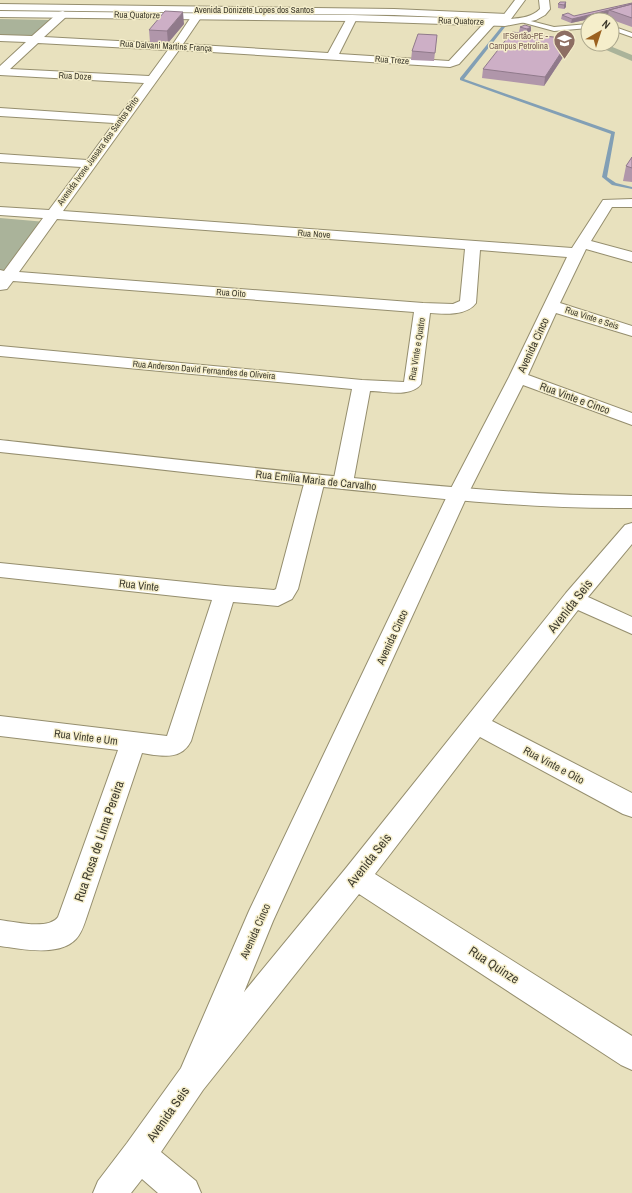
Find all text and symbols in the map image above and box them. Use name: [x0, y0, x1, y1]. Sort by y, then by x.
street label: Avenida Donizete Lopes dos Santos: [193, 4, 314, 16]
street label: Rua Quatorze: [114, 9, 160, 21]
north arrow: [580, 12, 620, 52]
street label: Rua Quatorze: [438, 14, 484, 28]
text: N: [599, 17, 613, 32]
school or university icon: IFSertão-PE - Campus Petrolina: [551, 28, 577, 61]
place label: IFSertão-PE - Campus Petrolina: [489, 30, 549, 52]
street label: Rua Dalvani Martins França: [120, 38, 212, 54]
street label: Rua Treze: [375, 53, 409, 67]
street label: Rua Doze: [58, 69, 92, 83]
street label: Avenida Ivone Jussara dos Santos Brito: [54, 94, 142, 209]
street label: Rua Nove: [297, 227, 331, 241]
street label: Rua Oito: [216, 286, 246, 300]
street label: Rua Vinte e Seis: [564, 304, 621, 332]
street label: Avenida Cinco: [514, 315, 552, 376]
street label: Rua Vinte e Quatro: [406, 317, 428, 381]
street label: Rua Anderson David Fernandes de Oliveira: [132, 358, 276, 382]
street label: Rua Vinte e Cinco: [538, 379, 612, 417]
street label: Rua Emília Maria de Carvalho: [255, 467, 377, 493]
street label: Rua Vinte: [118, 576, 160, 594]
street label: Avenida Seis: [543, 576, 596, 637]
street label: Avenida Cinco: [373, 607, 411, 668]
street label: Rua Vinte e Um: [53, 726, 119, 748]
street label: Rua Vinte e Oito: [521, 743, 587, 787]
street label: Rua Rosa de Lima Pereira: [70, 778, 128, 904]
street label: Avenida Seis: [342, 830, 395, 891]
street label: Avenida Cinco: [236, 901, 273, 962]
street label: Rua Quinze: [466, 942, 523, 988]
street label: Avenida Seis: [142, 1083, 193, 1146]

